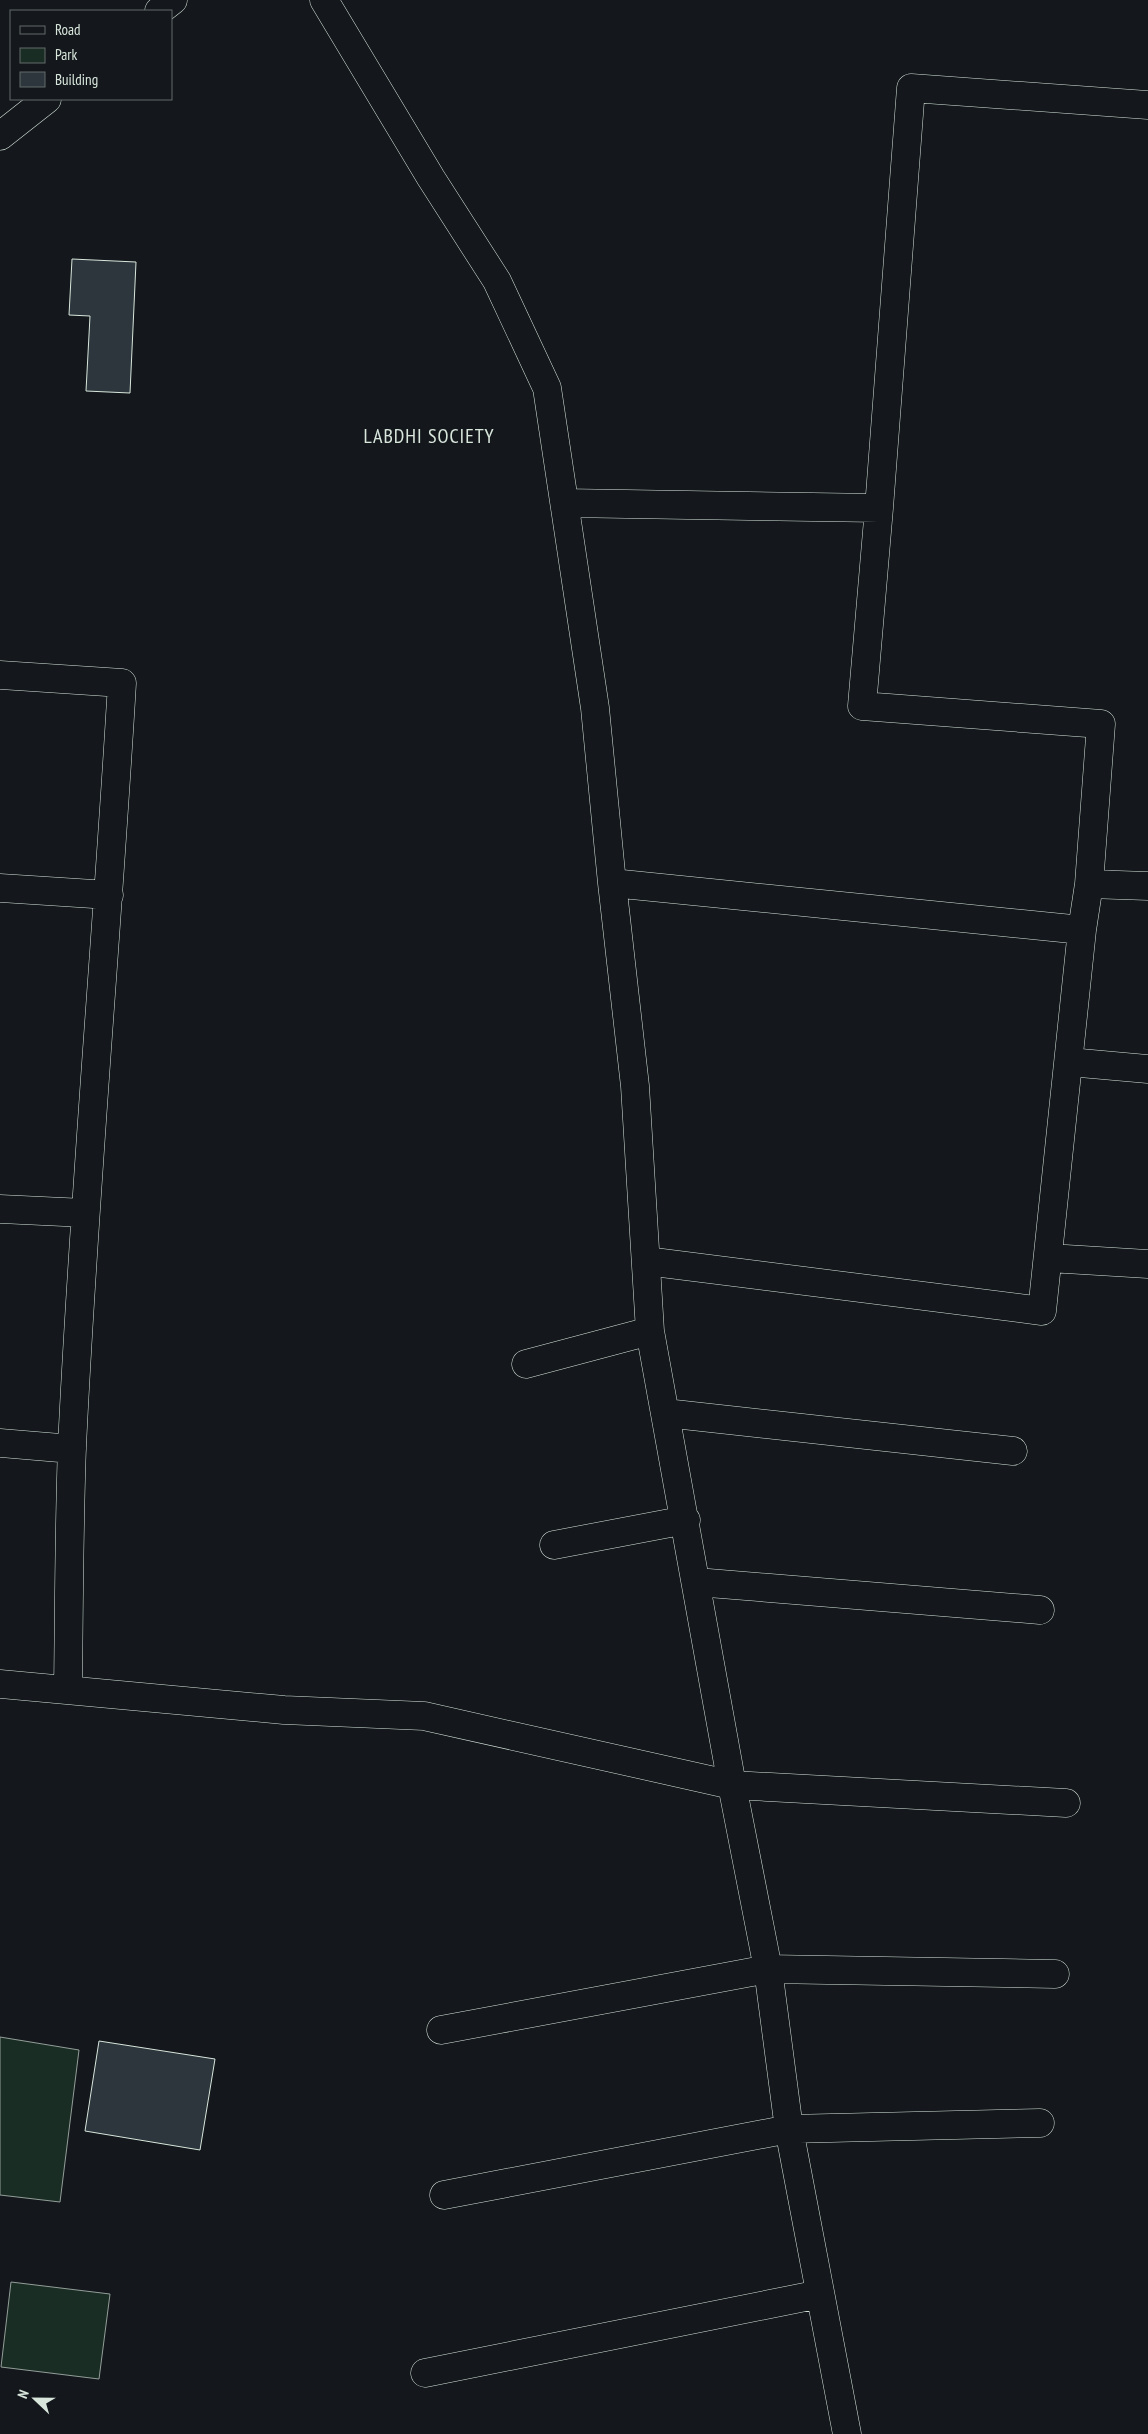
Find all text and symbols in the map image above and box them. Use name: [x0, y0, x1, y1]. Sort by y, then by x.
legend: [10, 10, 172, 100]
text: Road: [55, 20, 81, 39]
text: Park: [55, 45, 77, 64]
text: Building: [55, 70, 98, 89]
district label: LABDHI SOCIETY: [364, 423, 495, 449]
north arrow: [10, 2374, 60, 2424]
text: N: [13, 2387, 33, 2401]

